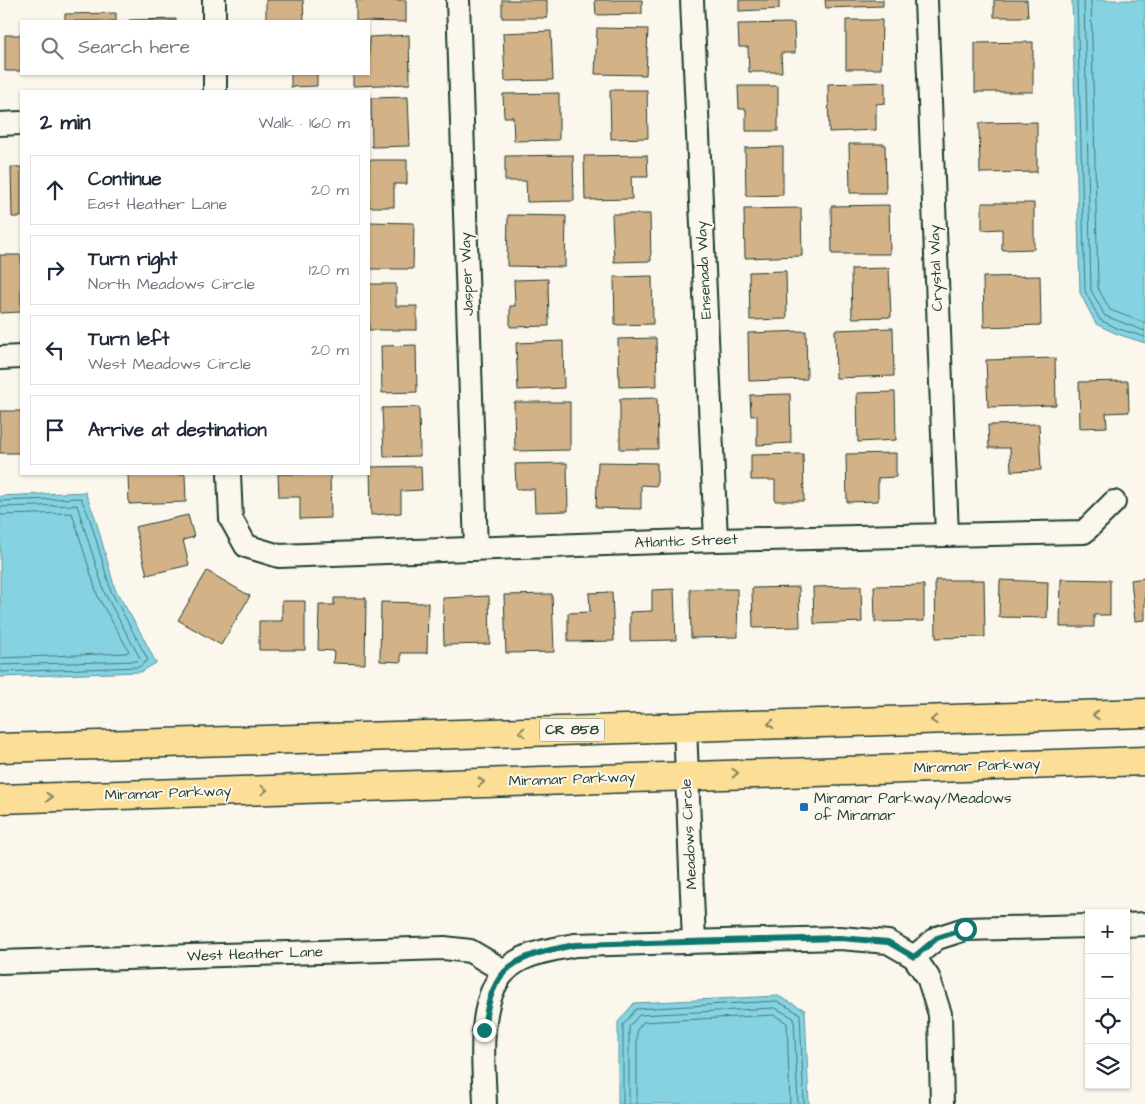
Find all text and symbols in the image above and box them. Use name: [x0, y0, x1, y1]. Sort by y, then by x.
search box: [20, 20, 370, 75]
icon: search: [38, 34, 66, 62]
text: Search here: [78, 34, 190, 61]
text: 2 min: [40, 108, 90, 137]
text: Walk · 160 m: [258, 112, 350, 134]
text: Continue: [88, 166, 162, 193]
icon: ahead: [41, 176, 69, 204]
text: 20 m: [311, 179, 349, 201]
text: East Heather Lane: [88, 193, 227, 215]
street label: Ensenada Way: [691, 220, 718, 320]
street label: Crystal Way: [924, 224, 949, 312]
street label: Jasper Way: [455, 232, 480, 316]
text: Turn right: [88, 246, 177, 273]
icon: right: [41, 256, 69, 284]
text: 120 m: [309, 259, 349, 281]
text: North Meadows Circle: [88, 273, 255, 295]
text: Turn left: [88, 326, 169, 353]
icon: left: [41, 336, 69, 364]
text: 20 m: [311, 339, 349, 361]
text: West Meadows Circle: [88, 353, 251, 375]
icon: arrive: [41, 416, 69, 444]
text: Arrive at destination: [88, 417, 267, 444]
street label: Atlantic Street: [634, 529, 738, 553]
one-way arrow: [1092, 710, 1100, 720]
one-way arrow: [930, 714, 938, 725]
road number: CR 858: [540, 718, 604, 742]
one-way arrow: [767, 719, 775, 730]
one-way arrow: [517, 727, 525, 737]
street label: Miramar Parkway: [913, 753, 1041, 780]
street label: Miramar Parkway: [508, 766, 636, 793]
one-way arrow: [732, 768, 740, 778]
one-way arrow: [478, 777, 485, 787]
street label: Meadows Circle: [676, 778, 702, 890]
street label: Miramar Parkway: [104, 780, 232, 807]
one-way arrow: [260, 784, 268, 795]
place label: Miramar Parkway/Meadows of Miramar: [814, 788, 1012, 826]
one-way arrow: [45, 792, 53, 802]
marker: Miramar Parkway/Meadows of Miramar: [798, 801, 810, 813]
map controls: [1085, 909, 1130, 1089]
button: +: [1085, 909, 1130, 954]
route start: [954, 918, 977, 941]
street label: West Heather Lane: [187, 941, 323, 967]
button: −: [1085, 954, 1130, 999]
button: locate: [1085, 999, 1130, 1044]
route end: [473, 1019, 496, 1042]
button: layers: [1085, 1044, 1130, 1089]

